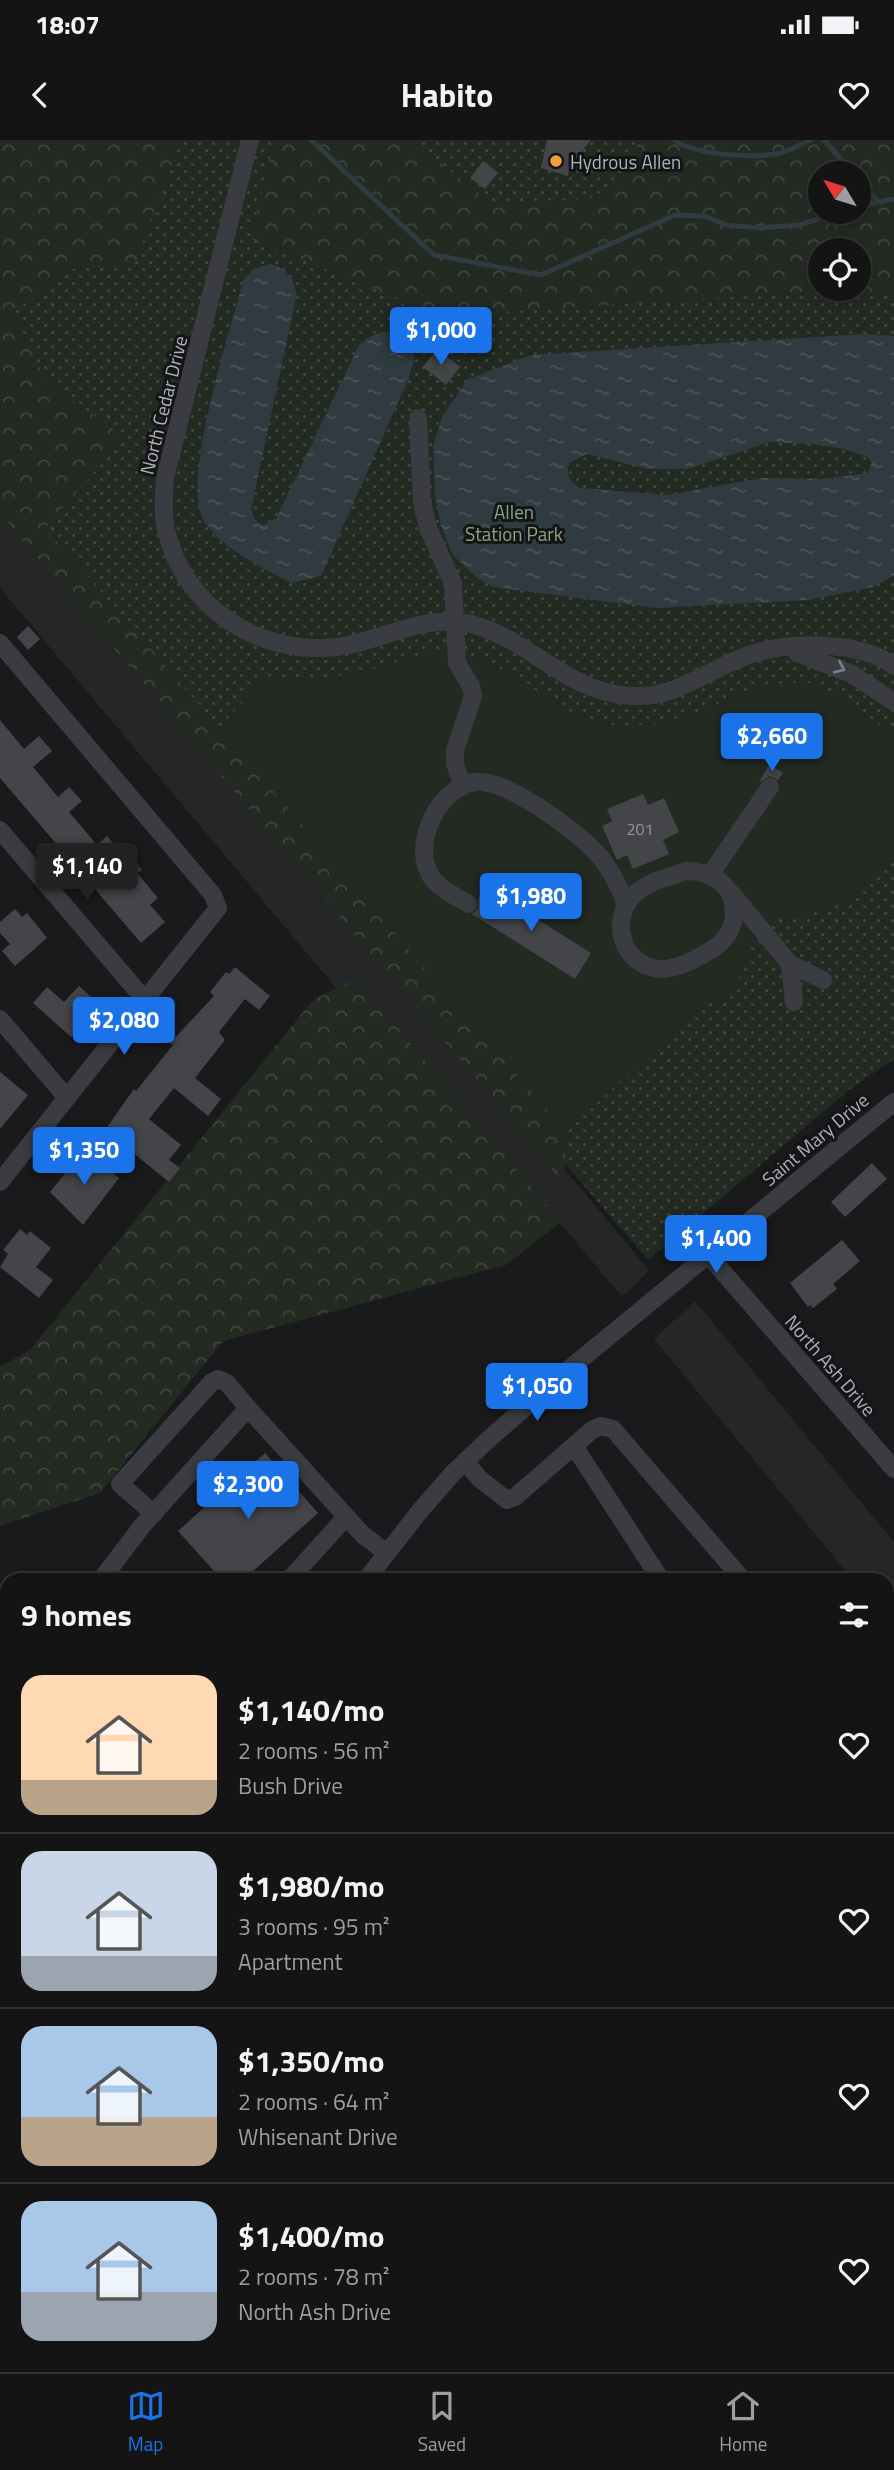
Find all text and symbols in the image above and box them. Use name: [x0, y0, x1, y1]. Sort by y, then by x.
text: 18:07: [35, 5, 100, 44]
text: Habito: [401, 71, 493, 119]
icon: back: [21, 76, 59, 114]
icon: heart: [835, 76, 873, 114]
place label: Hydrous Allen: [570, 147, 681, 176]
marker: Hydrous Allen: [548, 153, 564, 169]
north arrow: [808, 161, 872, 224]
map controls: [808, 161, 871, 301]
button: locate: [808, 238, 871, 301]
pin: $1,000: [384, 308, 498, 367]
text: $1,000: [406, 312, 476, 347]
street label: North Cedar Drive: [132, 333, 194, 477]
park label: Allen Station Park: [465, 497, 563, 548]
one-way arrow: [833, 660, 845, 674]
pin: $2,660: [715, 714, 829, 773]
text: $2,660: [737, 718, 807, 753]
house number: 201: [627, 817, 653, 841]
pin: $1,140: [30, 844, 144, 903]
text: $1,140: [52, 848, 122, 883]
pin: $1,980: [474, 874, 588, 933]
text: $1,980: [496, 878, 566, 913]
pin: $2,080: [67, 998, 181, 1057]
text: $2,080: [89, 1002, 159, 1037]
street label: Saint Mary Drive: [755, 1085, 875, 1193]
pin: $1,350: [27, 1128, 141, 1187]
text: $1,350: [49, 1132, 119, 1167]
pin: $1,400: [659, 1216, 773, 1275]
text: $1,400: [681, 1220, 751, 1255]
street label: North Ash Drive: [779, 1308, 883, 1422]
pin: $1,050: [480, 1364, 594, 1423]
text: $1,050: [502, 1368, 572, 1403]
pin: $2,300: [191, 1462, 305, 1521]
text: $2,300: [213, 1466, 283, 1501]
text: 9 homes: [21, 1592, 132, 1638]
icon: filters: [835, 1596, 873, 1634]
text: $1,140/mo: [238, 1687, 384, 1733]
icon: home: [77, 1703, 161, 1787]
icon: heart: [835, 1726, 873, 1764]
text: 2 rooms · 56 m²: [238, 1733, 389, 1768]
text: Bush Drive: [238, 1768, 343, 1803]
text: $1,980/mo: [238, 1863, 384, 1909]
icon: home: [77, 1879, 161, 1963]
icon: heart: [835, 1902, 873, 1940]
text: 3 rooms · 95 m²: [238, 1909, 389, 1944]
text: Apartment: [238, 1944, 343, 1979]
text: $1,350/mo: [238, 2038, 384, 2084]
icon: home: [77, 2054, 161, 2138]
icon: heart: [835, 2077, 873, 2115]
text: 2 rooms · 64 m²: [238, 2084, 389, 2119]
text: Whisenant Drive: [238, 2119, 398, 2154]
text: $1,400/mo: [238, 2213, 384, 2259]
icon: home: [77, 2229, 161, 2313]
icon: heart: [835, 2252, 873, 2290]
text: 2 rooms · 78 m²: [238, 2259, 389, 2294]
text: North Ash Drive: [238, 2294, 391, 2329]
tab: Map: [127, 2387, 165, 2458]
tab: Saved: [418, 2387, 466, 2458]
tab: Home: [719, 2387, 767, 2458]

